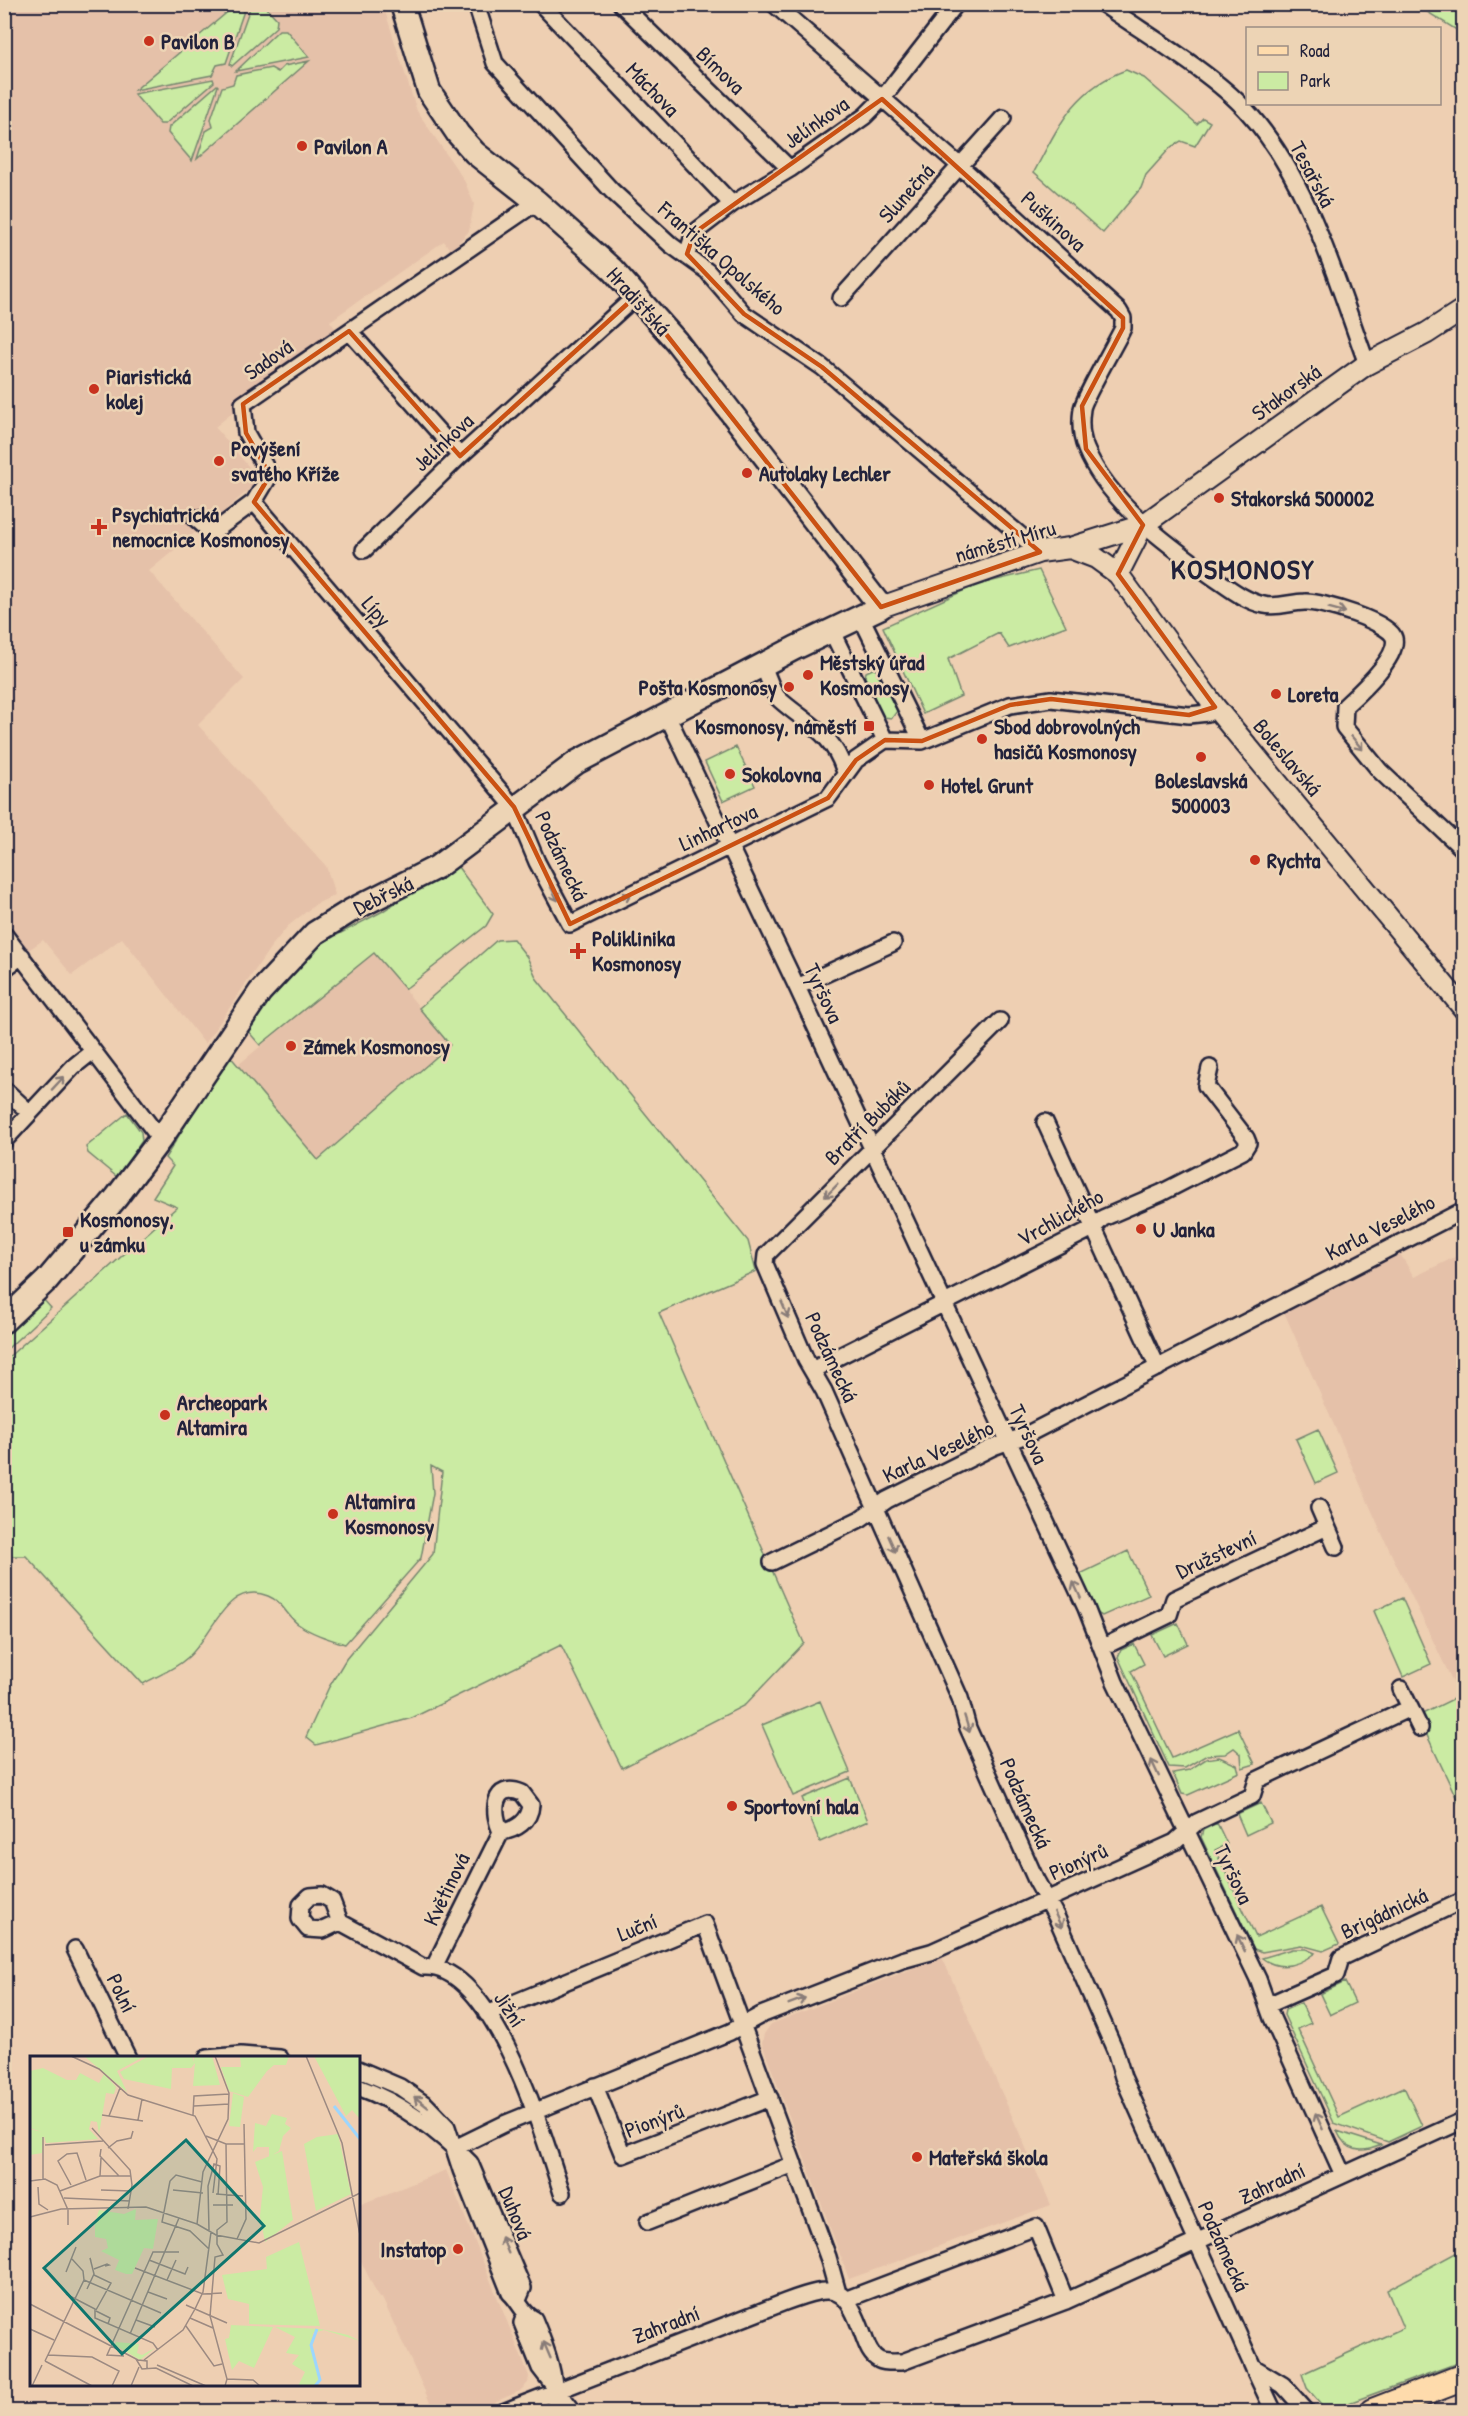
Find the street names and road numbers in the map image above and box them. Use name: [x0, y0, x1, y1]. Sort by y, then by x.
street label: Bímova: [690, 39, 752, 101]
street label: Máchova: [619, 55, 687, 123]
street label: Jelínkova: [777, 89, 855, 155]
street label: Tesařská: [1283, 136, 1343, 213]
street label: Slunečná: [871, 156, 941, 229]
street label: Puškinova: [1015, 184, 1093, 259]
street label: Františka Opolského: [651, 194, 792, 322]
street label: Hradišťská: [600, 260, 678, 342]
street label: Sadová: [237, 331, 299, 387]
street label: Stakorská: [1245, 356, 1327, 427]
street label: Jelínkova: [406, 406, 480, 478]
street label: náměstí Míru: [951, 512, 1059, 570]
street label: Lípy: [355, 589, 399, 633]
street label: Boleslavská: [1247, 712, 1329, 802]
street label: Linhartova: [674, 796, 762, 858]
street label: Podzámecká: [528, 806, 596, 906]
street label: Debřská: [348, 868, 418, 922]
street label: Tyršova: [797, 958, 851, 1028]
street label: Bratří Bubáků: [818, 1072, 917, 1171]
street label: Vrchlického: [1012, 1181, 1108, 1253]
street label: Karla Veselého: [1320, 1187, 1440, 1267]
street label: Podzámecká: [798, 1307, 866, 1407]
street label: Tyršova: [1002, 1399, 1056, 1469]
street label: Karla Veselého: [878, 1412, 998, 1490]
street label: Družstevní: [1171, 1522, 1261, 1586]
street label: Podzámecká: [993, 1753, 1059, 1853]
street label: Pionýrů: [1044, 1835, 1112, 1887]
street label: Tyršova: [1207, 1839, 1261, 1909]
street label: Květinová: [415, 1847, 477, 1931]
street label: Brigádnická: [1336, 1880, 1433, 1946]
street label: Luční: [613, 1906, 661, 1948]
street label: Polní: [100, 1968, 144, 2018]
street label: Jižní: [487, 1985, 533, 2033]
street label: Pionýrů: [620, 2095, 688, 2145]
street label: Zahradní: [1234, 2155, 1310, 2211]
street label: Duhová: [492, 2182, 540, 2244]
street label: Podzámecká: [1191, 2196, 1257, 2296]
street label: Zahradní: [628, 2298, 704, 2350]

